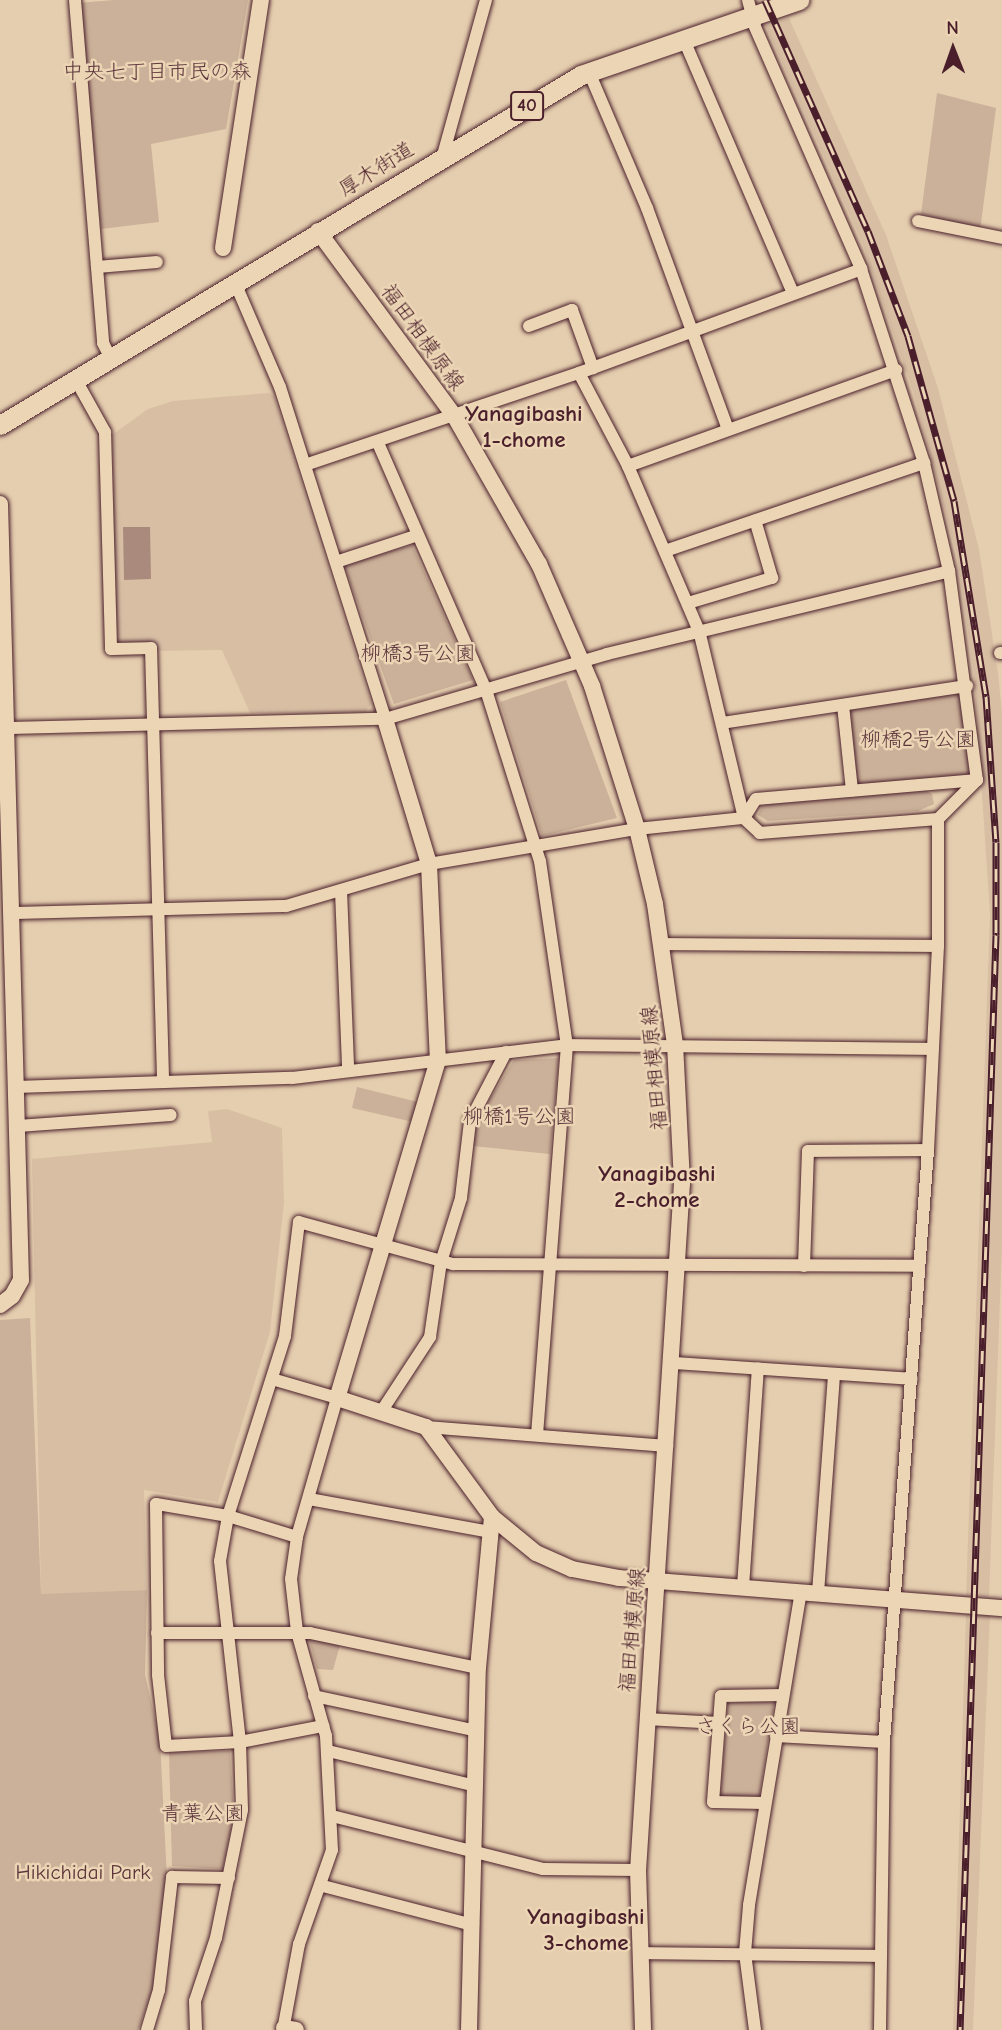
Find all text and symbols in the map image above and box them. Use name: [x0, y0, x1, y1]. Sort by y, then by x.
north arrow: [918, 14, 988, 84]
text: N: [946, 17, 959, 39]
park label: 中央七丁目市民の森: [63, 58, 251, 84]
road number: 40: [510, 90, 544, 122]
street label: 厚木街道: [334, 136, 418, 202]
street label: 福田相模原線: [376, 279, 470, 395]
district label: Yanagibashi 1-chome: [465, 400, 583, 454]
park label: 柳橋3号公園: [360, 640, 476, 666]
park label: 柳橋2号公園: [860, 726, 976, 752]
street label: 福田相模原線: [636, 1004, 672, 1132]
park label: 柳橋1号公園: [462, 1103, 576, 1129]
district label: Yanagibashi 2-chome: [598, 1160, 716, 1214]
street label: 福田相模原線: [614, 1566, 650, 1694]
park label: さくら公園: [696, 1713, 800, 1739]
park label: 青葉公園: [161, 1800, 245, 1826]
park label: Hikichidai Park: [16, 1859, 150, 1885]
district label: Yanagibashi 3-chome: [527, 1903, 645, 1957]

